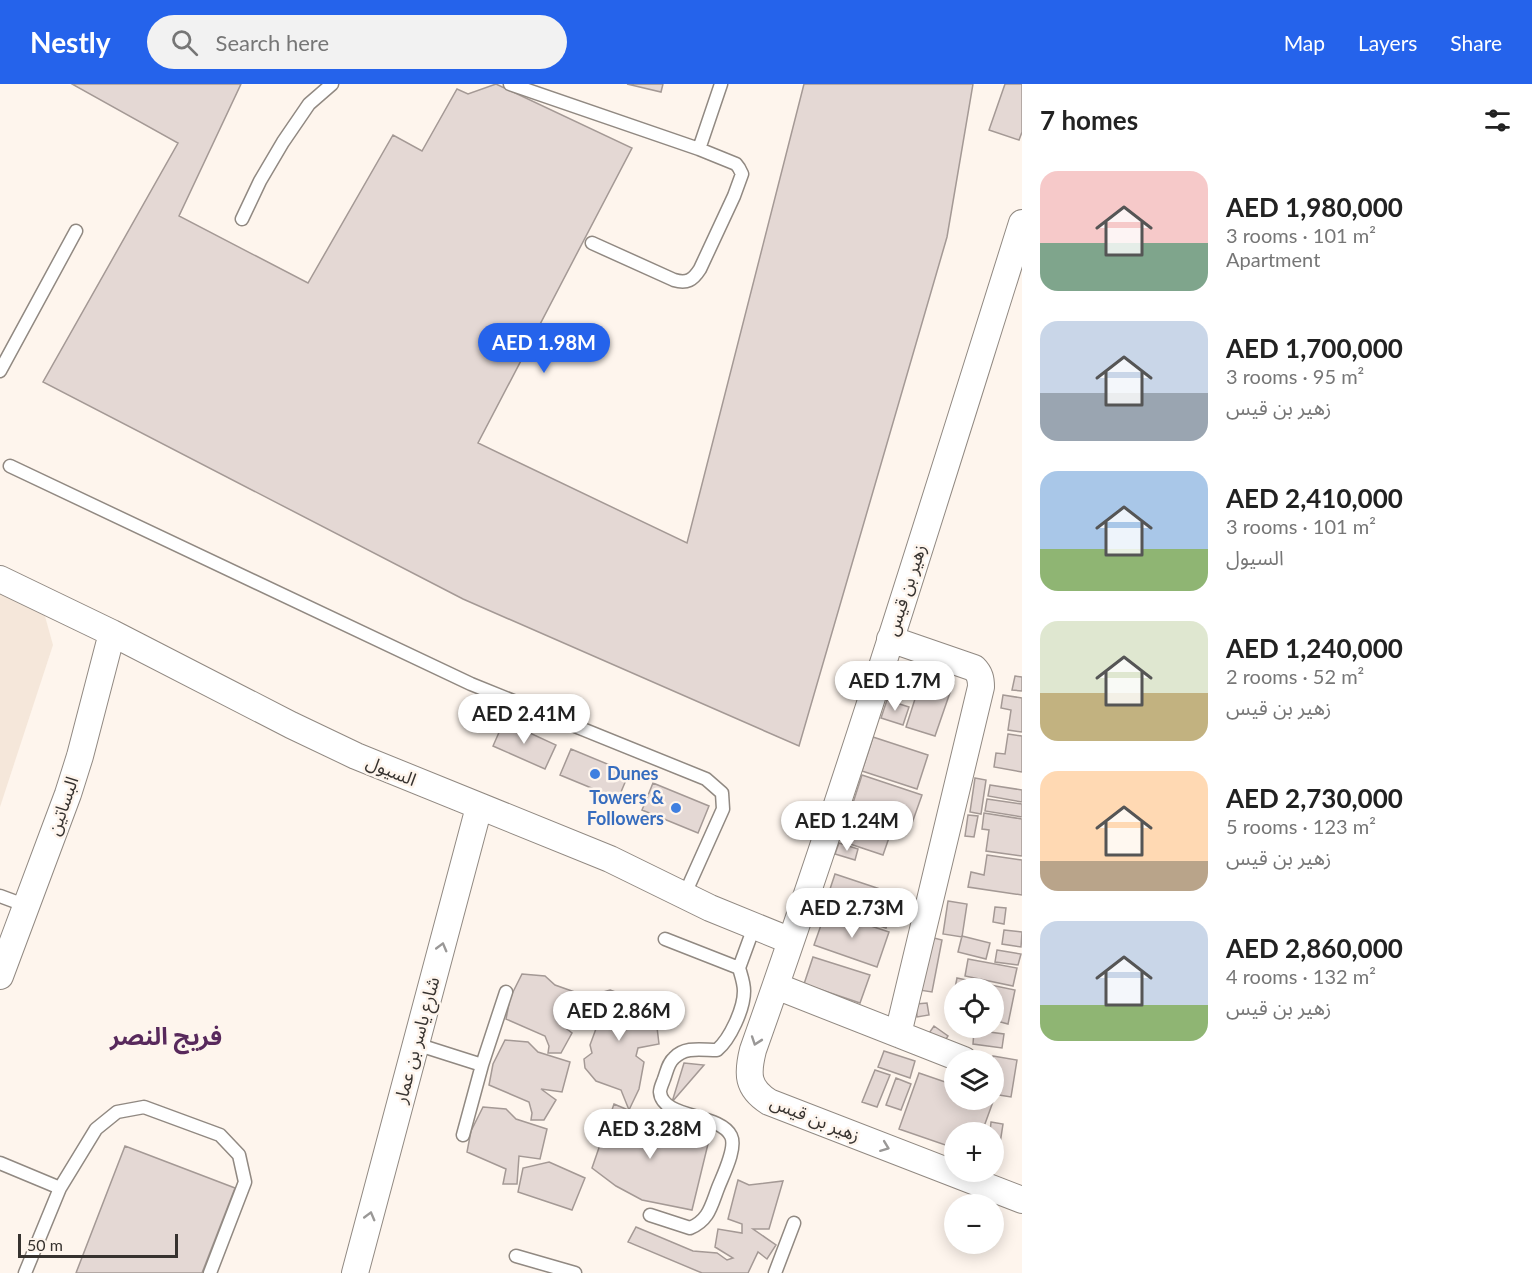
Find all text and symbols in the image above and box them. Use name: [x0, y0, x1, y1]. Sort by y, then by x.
search box: [147, 15, 567, 69]
text: Nestly: [30, 25, 111, 59]
icon: search: [168, 26, 201, 59]
text: Search here: [216, 29, 329, 56]
text: Map: [1284, 30, 1325, 55]
text: Layers: [1358, 30, 1417, 55]
text: Share: [1450, 30, 1502, 55]
text: 7 homes: [1040, 104, 1138, 136]
icon: filters: [1481, 104, 1514, 137]
text: AED 1,980,000: [1226, 191, 1403, 223]
icon: home: [1088, 195, 1160, 267]
text: 3 rooms · 101 m²: [1226, 223, 1376, 247]
text: Apartment: [1226, 247, 1320, 271]
pin: AED 1.98M: [475, 323, 613, 374]
text: AED 1.98M: [492, 330, 596, 354]
text: AED 1,700,000: [1226, 332, 1403, 364]
icon: home: [1088, 345, 1160, 417]
text: 3 rooms · 95 m²: [1226, 364, 1364, 388]
text: زهير بن قيس: [1226, 395, 1331, 419]
text: AED 2,410,000: [1226, 482, 1403, 514]
icon: home: [1088, 495, 1160, 567]
text: 3 rooms · 101 m²: [1226, 514, 1376, 538]
street label: زهير بن قيس: [880, 541, 931, 639]
text: السيول: [1226, 545, 1284, 569]
text: AED 1,240,000: [1226, 632, 1403, 664]
icon: home: [1088, 645, 1160, 717]
pin: AED 1.7M: [833, 661, 957, 712]
text: 2 rooms · 52 m²: [1226, 664, 1364, 688]
text: AED 1.7M: [849, 668, 941, 692]
pin: AED 2.41M: [455, 694, 593, 745]
text: زهير بن قيس: [1226, 695, 1331, 719]
text: AED 2.41M: [472, 701, 576, 725]
street label: السيول: [363, 750, 420, 791]
place label: Dunes: [607, 762, 658, 784]
marker: Dunes: [588, 767, 602, 781]
street label: البساتين: [42, 773, 83, 838]
text: AED 2,730,000: [1226, 782, 1403, 814]
place label: Towers & Followers: [587, 786, 664, 829]
icon: home: [1088, 795, 1160, 867]
marker: Towers & Followers: [669, 801, 683, 815]
pin: AED 1.24M: [778, 801, 916, 852]
text: AED 1.24M: [795, 808, 899, 832]
text: 5 rooms · 123 m²: [1226, 814, 1376, 838]
text: زهير بن قيس: [1226, 845, 1331, 869]
pin: AED 2.73M: [783, 888, 921, 939]
text: AED 2.73M: [800, 895, 904, 919]
text: AED 2,860,000: [1226, 932, 1403, 964]
one-way arrow: [434, 942, 447, 952]
icon: home: [1088, 945, 1160, 1017]
text: 4 rooms · 132 m²: [1226, 964, 1376, 988]
street label: شارع ياسر بن عمار: [388, 974, 447, 1107]
map controls: [944, 978, 1004, 1254]
button: locate: [944, 978, 1004, 1038]
pin: AED 2.86M: [550, 991, 688, 1042]
text: زهير بن قيس: [1226, 995, 1331, 1019]
text: AED 2.86M: [567, 998, 671, 1022]
district label: فريج النصر: [109, 1021, 222, 1055]
one-way arrow: [751, 1035, 763, 1046]
button: layers: [944, 1050, 1004, 1110]
street label: زهير بن قيس: [767, 1090, 863, 1147]
pin: AED 3.28M: [581, 1109, 719, 1160]
text: AED 3.28M: [598, 1116, 702, 1140]
button: +: [944, 1122, 1004, 1182]
one-way arrow: [879, 1140, 890, 1152]
button: −: [944, 1194, 1004, 1254]
one-way arrow: [362, 1212, 375, 1222]
scale bar: [18, 1231, 178, 1258]
text: 50 m: [27, 1235, 63, 1254]

